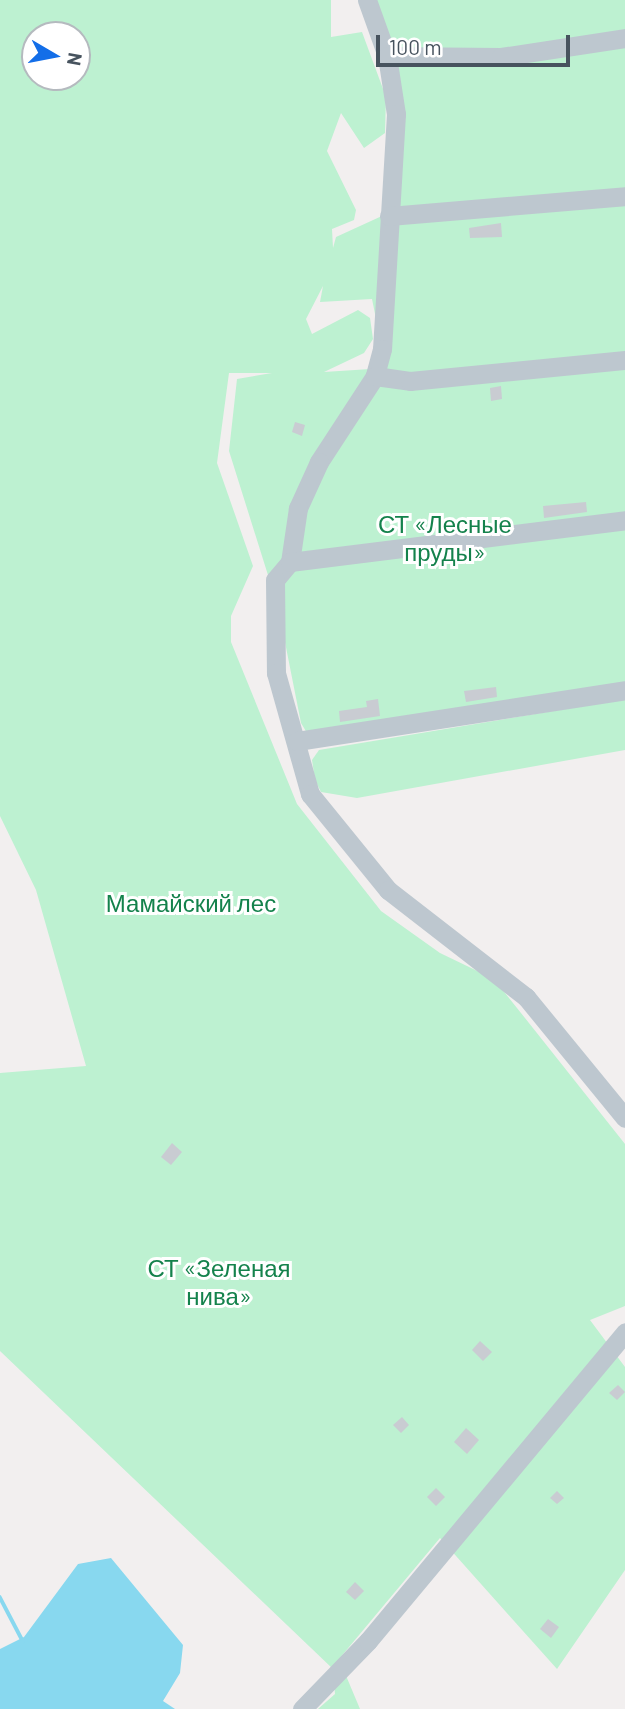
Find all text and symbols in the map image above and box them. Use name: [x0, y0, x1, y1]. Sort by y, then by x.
north arrow: [21, 21, 91, 91]
scale bar: [380, 21, 574, 65]
text: 100 m: [389, 34, 442, 59]
text: N: [63, 51, 88, 68]
park label: СТ «Лесные пруды»: [378, 510, 512, 566]
park label: Мамайский лес: [106, 889, 276, 917]
park label: СТ «Зеленая нива»: [148, 1254, 290, 1310]

